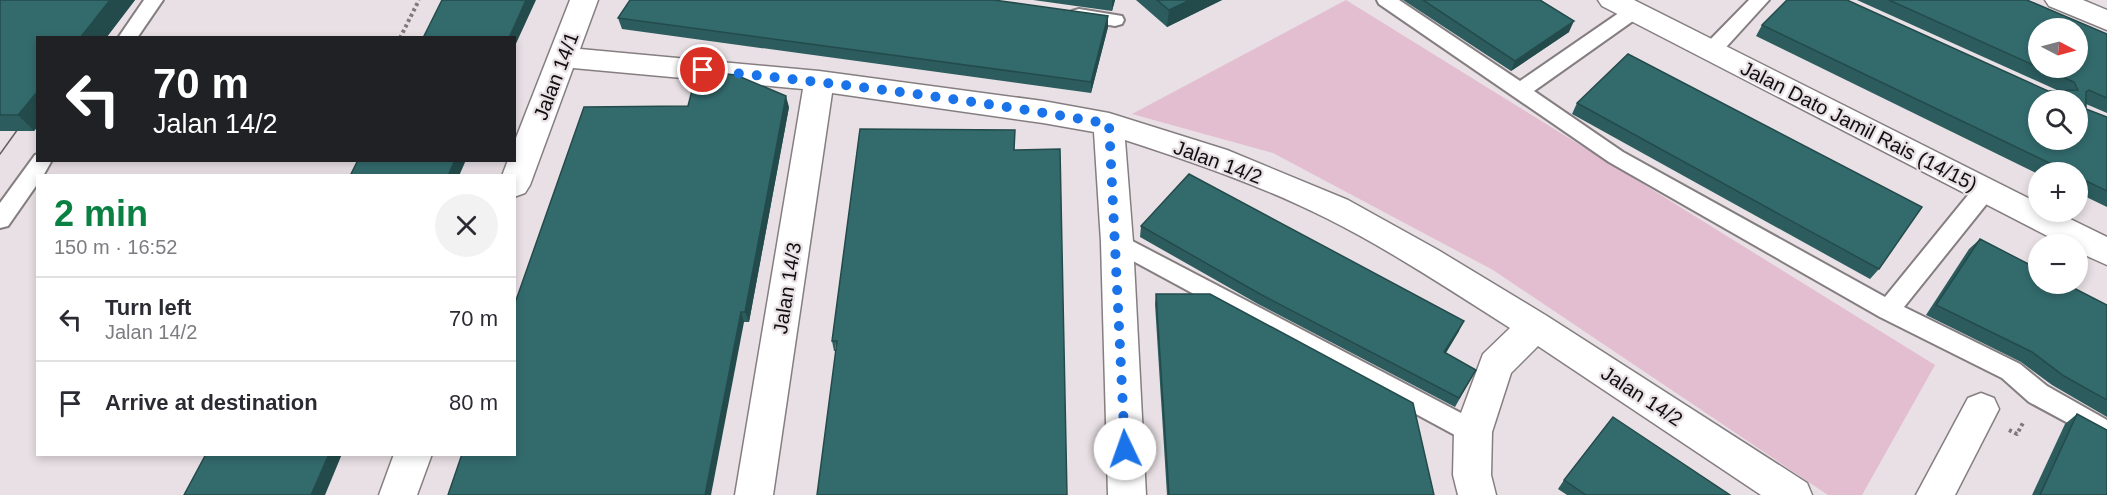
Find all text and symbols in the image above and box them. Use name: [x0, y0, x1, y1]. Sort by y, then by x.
north arrow: [2028, 18, 2088, 78]
map controls: [2028, 18, 2088, 294]
street label: Jalan 14/1: [529, 29, 583, 123]
pin: [677, 44, 728, 95]
icon: arrive: [686, 53, 719, 86]
street label: Jalan Dato Jamil Rais (14/15): [1737, 57, 1981, 195]
icon: left: [54, 60, 132, 138]
text: 70 m: [153, 60, 249, 107]
button: search: [2028, 90, 2088, 150]
text: Jalan 14/2: [153, 109, 278, 139]
street label: Jalan 14/2: [1171, 136, 1265, 188]
button: +: [2028, 162, 2088, 222]
text: 2 min: [54, 193, 148, 234]
button: close: [435, 194, 498, 257]
button: −: [2028, 234, 2088, 294]
text: 150 m · 16:52: [54, 236, 177, 258]
street label: Jalan 14/3: [769, 241, 805, 335]
text: Turn left: [105, 295, 191, 320]
icon: left: [54, 303, 87, 336]
text: 70 m: [449, 306, 498, 331]
text: Jalan 14/2: [105, 321, 197, 343]
street label: Jalan 14/2: [1597, 362, 1687, 430]
icon: arrive: [54, 387, 87, 420]
text: Arrive at destination: [105, 390, 318, 415]
text: 80 m: [449, 390, 498, 415]
position arrow: [1093, 417, 1157, 481]

